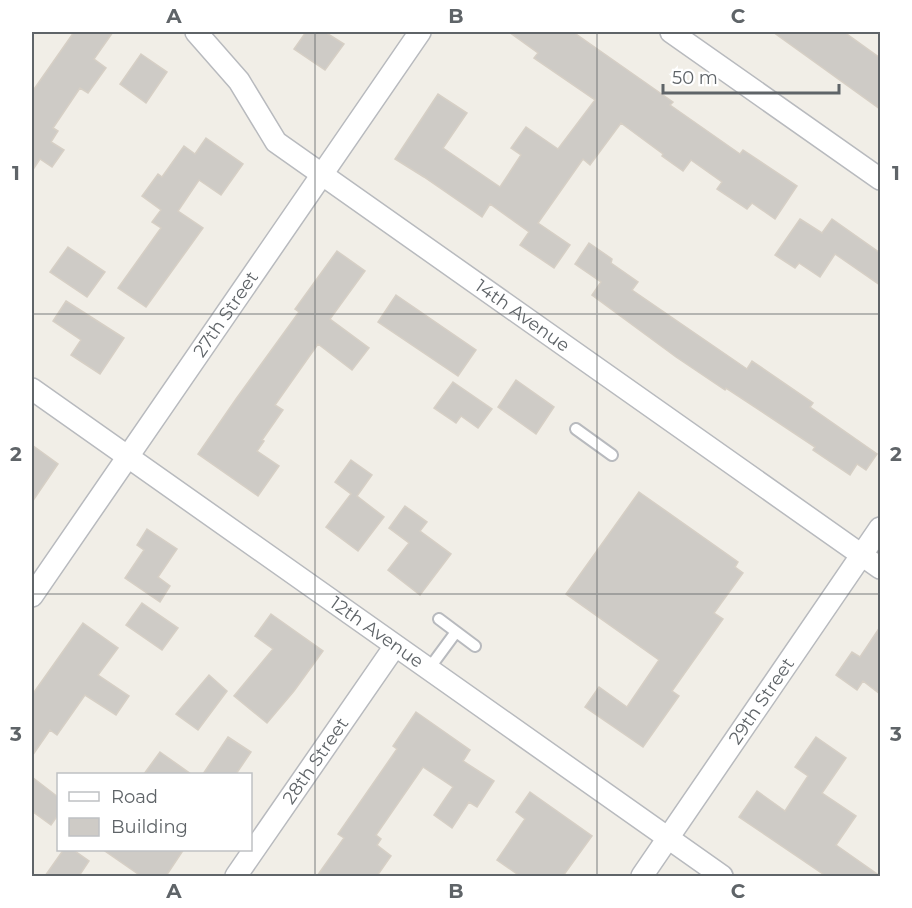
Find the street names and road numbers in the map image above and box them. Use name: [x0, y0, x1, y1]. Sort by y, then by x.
street label: 27th Street: [189, 267, 263, 361]
street label: 14th Avenue: [471, 275, 574, 357]
street label: 12th Avenue: [326, 592, 428, 673]
street label: 29th Street: [724, 654, 799, 749]
street label: 28th Street: [278, 713, 353, 808]

